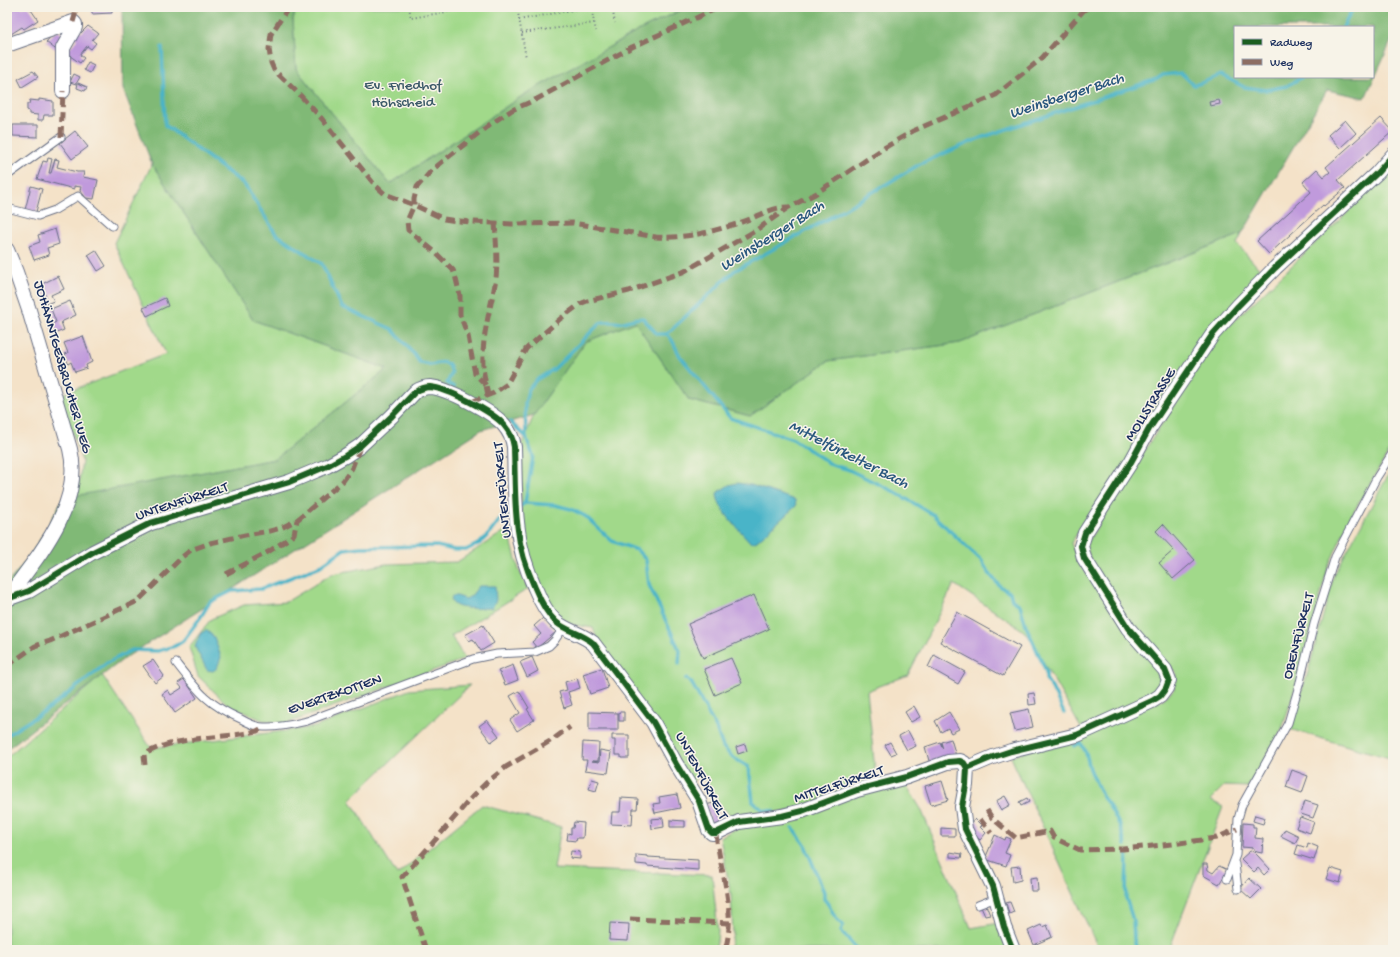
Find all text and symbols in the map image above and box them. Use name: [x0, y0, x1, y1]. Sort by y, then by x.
legend: [1234, 26, 1374, 78]
text: Radweg: [1270, 37, 1312, 51]
text: Weg: [1270, 57, 1293, 71]
water label: Weinsberger Bach: [1007, 69, 1127, 124]
park label: Ev. Friedhof Höhscheid: [364, 77, 443, 112]
water label: Weinsberger Bach: [717, 197, 829, 277]
street label: JOHÄNNTGESBRUCHER WEG: [29, 279, 95, 456]
street label: MOLLSTRASSE: [1121, 364, 1181, 445]
water label: Mittelfürkelter Bach: [785, 418, 911, 495]
street label: UNTENFÜRKELT: [490, 440, 516, 539]
street label: UNTENFÜRKELT: [133, 478, 232, 525]
street label: OBENFÜRKELT: [1279, 590, 1320, 681]
street label: EVERTZKOTTEN: [286, 670, 385, 720]
street label: UNTENFÜRKELT: [670, 729, 732, 824]
street label: MITTELFÜRKELT: [792, 762, 887, 808]

